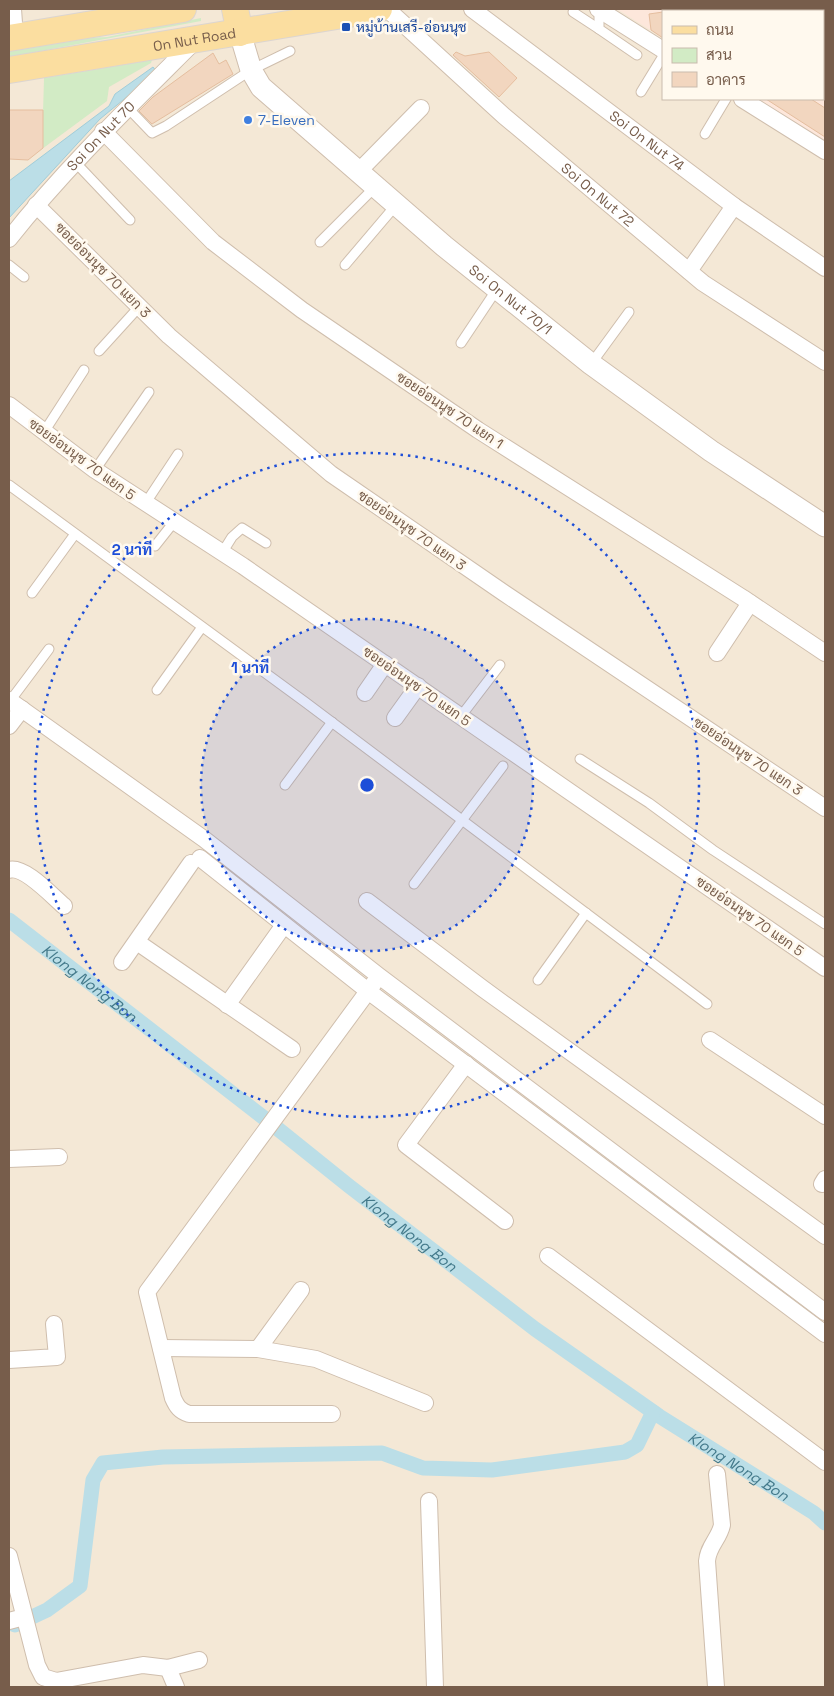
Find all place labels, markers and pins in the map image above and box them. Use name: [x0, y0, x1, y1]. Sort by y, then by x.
place label: หมู่บ้านเสรี-อ่อนนุช: [356, 18, 467, 37]
marker: หมู่บ้านเสรี-อ่อนนุช: [340, 21, 352, 33]
place label: 7-Eleven: [258, 111, 315, 129]
marker: 7-Eleven: [242, 114, 254, 126]
centre of rings: [358, 776, 376, 794]

